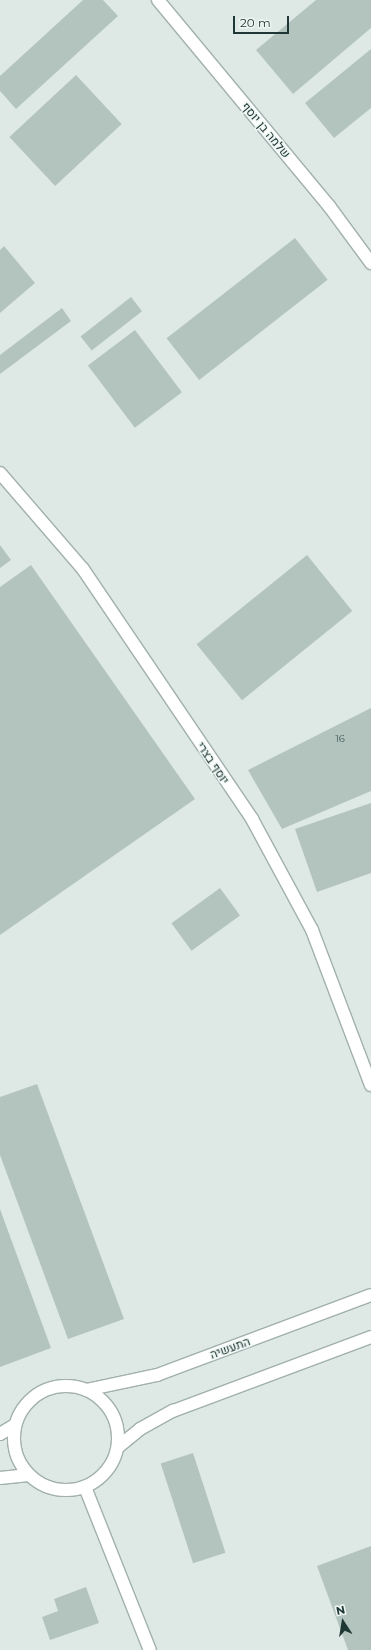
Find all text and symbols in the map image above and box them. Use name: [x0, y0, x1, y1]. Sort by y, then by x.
scale bar: [235, 8, 291, 34]
text: 20 m: [240, 15, 271, 30]
street label: שלמה בן יוסף: [239, 99, 293, 161]
house number: 16: [335, 733, 345, 745]
street label: יוסף בצרי: [194, 739, 232, 787]
street label: התעשיה: [208, 1334, 252, 1362]
north arrow: [323, 1602, 363, 1642]
text: N: [335, 1602, 346, 1618]

